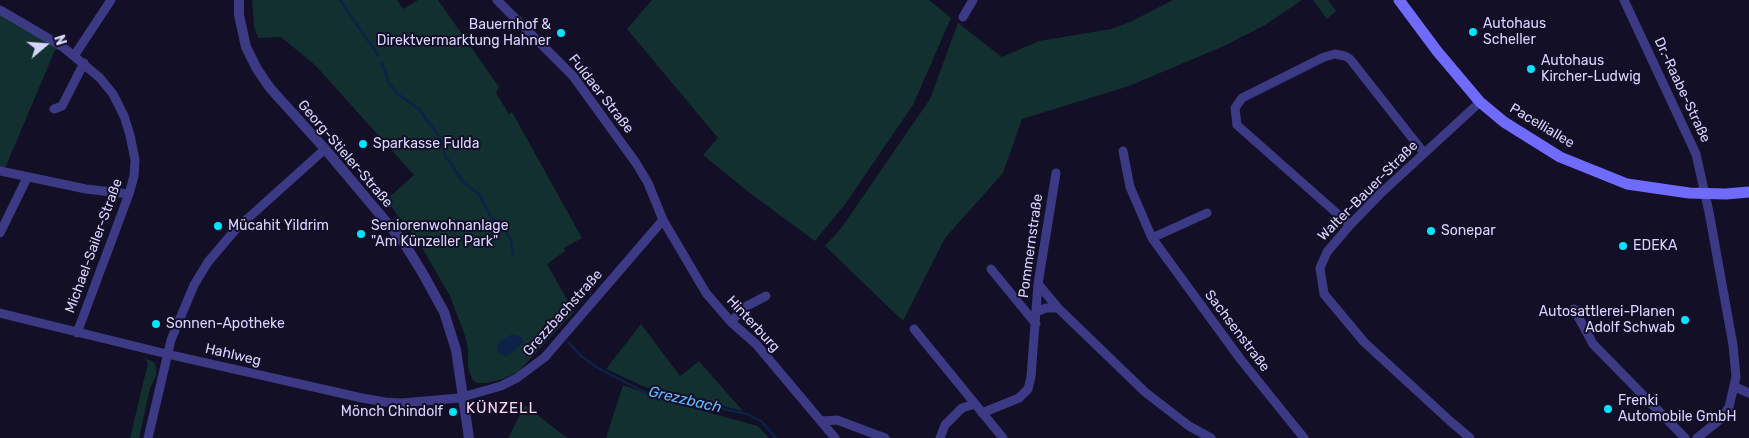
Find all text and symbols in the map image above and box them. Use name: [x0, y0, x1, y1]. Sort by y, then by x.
place label: Autohaus Scheller: [1483, 16, 1546, 48]
place label: Bauernhof & Direktvermarktung Hahner: [377, 17, 551, 49]
north arrow: [20, 20, 70, 70]
marker: Autohaus Scheller: [1467, 26, 1479, 38]
marker: Bauernhof & Direktvermarktung Hahner: [555, 27, 567, 39]
text: N: [50, 33, 69, 48]
street label: Dr.-Raabe-Straße: [1650, 35, 1714, 145]
street label: Fuldaer Straße: [565, 51, 637, 137]
place label: Autohaus Kircher-Ludwig: [1541, 53, 1641, 85]
marker: Autohaus Kircher-Ludwig: [1525, 63, 1537, 75]
street label: Georg-Stieler-Straße: [294, 97, 396, 211]
street label: Pacelliallee: [1507, 100, 1577, 152]
place label: Sparkasse Fulda: [373, 136, 479, 152]
street label: Walter-Bauer-Straße: [1314, 137, 1422, 245]
marker: Sparkasse Fulda: [357, 138, 369, 150]
street label: Michael-Sailer-Straße: [62, 176, 126, 316]
street label: Pommernstraße: [1015, 193, 1047, 299]
place label: Mücahit Yildrim: [228, 218, 329, 234]
place label: Seniorenwohnanlage "Am Künzeller Park": [371, 218, 508, 250]
marker: Mücahit Yildrim: [212, 220, 224, 232]
place label: Sonepar: [1441, 223, 1495, 239]
marker: Sonepar: [1425, 225, 1437, 237]
marker: Seniorenwohnanlage "Am Künzeller Park": [355, 228, 367, 240]
place label: EDEKA: [1633, 238, 1677, 254]
marker: EDEKA: [1617, 240, 1629, 252]
street label: Grezzbachstraße: [520, 266, 606, 360]
street label: Sachsenstraße: [1201, 287, 1273, 375]
street label: Hinterburg: [723, 292, 783, 356]
place label: Autosattlerei-Planen Adolf Schwab: [1539, 304, 1675, 336]
marker: Autosattlerei-Planen Adolf Schwab: [1679, 314, 1691, 326]
place label: Sonnen-Apotheke: [166, 316, 285, 332]
marker: Sonnen-Apotheke: [150, 318, 162, 330]
street label: Hahlweg: [203, 340, 263, 370]
water label: Grezzbach: [647, 383, 723, 417]
place label: Frenki Automobile GmbH: [1618, 393, 1736, 426]
district label: KÜNZELL: [465, 400, 539, 418]
marker: Frenki Automobile GmbH: [1602, 403, 1614, 415]
place label: Mönch Chindolf: [341, 404, 443, 420]
marker: Mönch Chindolf: [447, 406, 459, 418]

